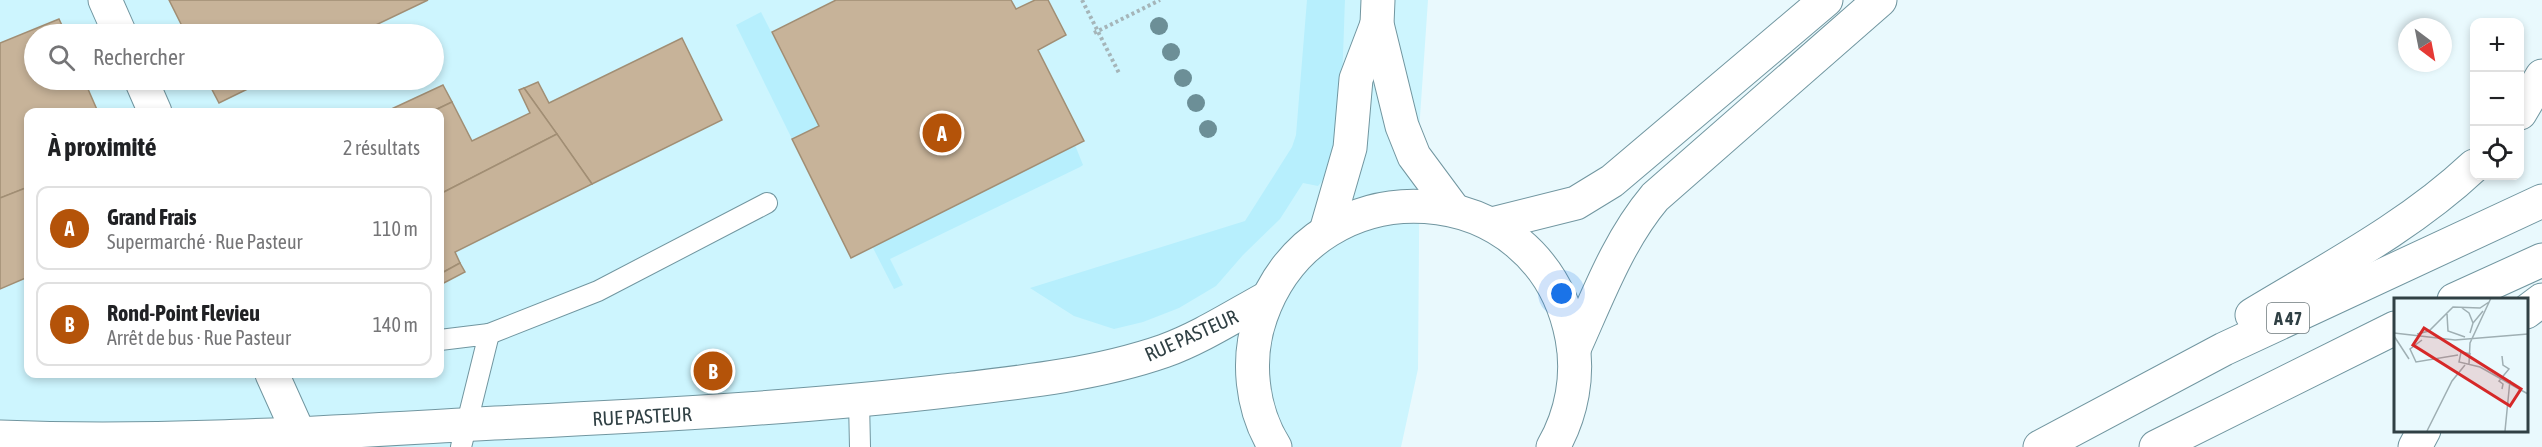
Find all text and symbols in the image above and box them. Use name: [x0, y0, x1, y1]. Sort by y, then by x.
north arrow: [2398, 18, 2452, 72]
map controls: [2470, 18, 2524, 180]
button: +: [2470, 18, 2524, 72]
search box: [24, 24, 444, 90]
icon: search: [45, 41, 78, 74]
text: Rechercher: [93, 44, 184, 70]
button: −: [2470, 72, 2524, 126]
pin: A: [922, 110, 962, 156]
button: locate: [2470, 126, 2524, 180]
text: À proximité: [48, 132, 156, 162]
text: 2 résultats: [343, 136, 420, 159]
text: Grand Frais: [107, 204, 197, 230]
text: A: [65, 217, 74, 240]
text: 110 m: [373, 217, 418, 240]
text: Supermarché · Rue Pasteur: [107, 230, 303, 253]
your location: [1547, 279, 1576, 308]
inset map: [2394, 298, 2527, 432]
text: Rond-Point Flevieu: [107, 300, 260, 326]
road number: A 47: [2267, 303, 2309, 333]
street label: RUE PASTEUR: [1141, 304, 1241, 366]
text: B: [65, 313, 74, 336]
text: 140 m: [373, 313, 418, 336]
text: Arrêt de bus · Rue Pasteur: [107, 326, 291, 349]
pin: B: [694, 348, 732, 394]
street label: RUE PASTEUR: [592, 402, 692, 430]

